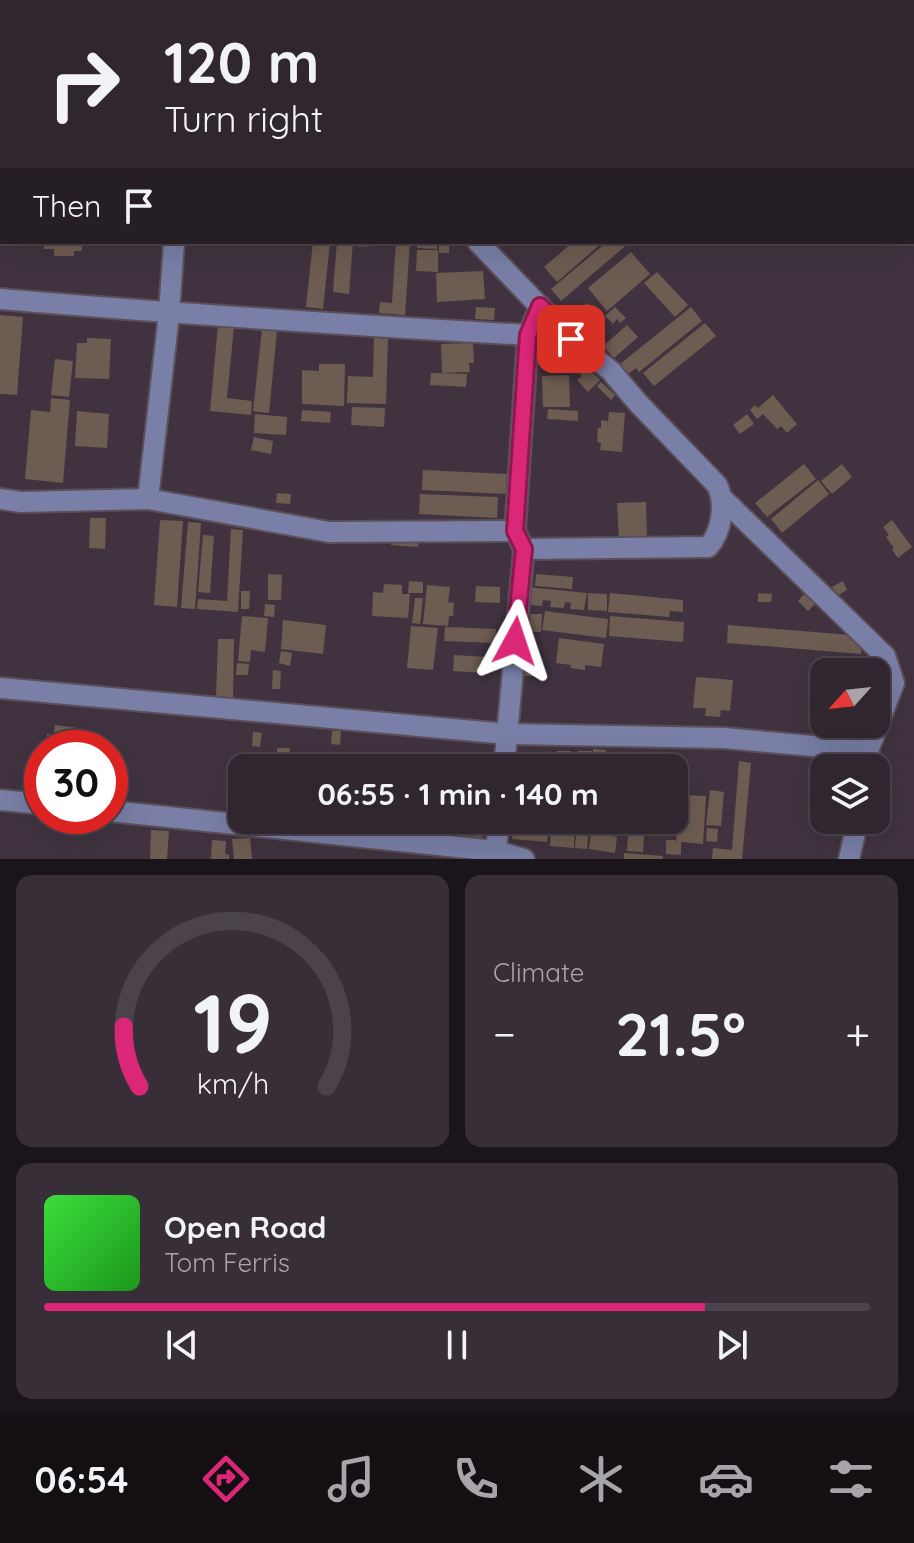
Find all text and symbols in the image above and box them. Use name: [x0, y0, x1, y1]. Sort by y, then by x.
text: 120 m: [164, 27, 319, 97]
icon: right: [32, 32, 136, 136]
text: Turn right: [164, 96, 323, 141]
icon: arrive: [117, 184, 161, 228]
text: Then: [32, 187, 101, 225]
pin: [537, 305, 605, 373]
icon: arrive: [549, 317, 593, 361]
position arrow: [473, 599, 557, 683]
north arrow: [810, 658, 890, 738]
map controls: [810, 658, 890, 834]
speed limit sign: 30: [24, 730, 128, 834]
button: layers: [810, 754, 890, 834]
text: 06:55 · 1 min · 140 m: [317, 775, 599, 813]
text: Climate: [493, 956, 584, 989]
text: 19: [193, 970, 272, 1074]
text: 21.5°: [615, 996, 746, 1071]
text: −: [493, 1006, 516, 1061]
text: +: [845, 1006, 870, 1061]
text: km/h: [196, 1065, 269, 1101]
text: Open Road: [164, 1208, 326, 1246]
text: Tom Ferris: [164, 1246, 290, 1279]
icon: previous: [160, 1323, 204, 1367]
icon: pause: [435, 1323, 479, 1367]
icon: next: [710, 1323, 754, 1367]
icon: directions: [198, 1451, 254, 1507]
icon: music: [323, 1451, 379, 1507]
icon: phone: [448, 1451, 504, 1507]
icon: climate: [573, 1451, 629, 1507]
icon: car: [698, 1451, 754, 1507]
icon: filters: [823, 1451, 879, 1507]
text: 06:54: [35, 1457, 128, 1502]

